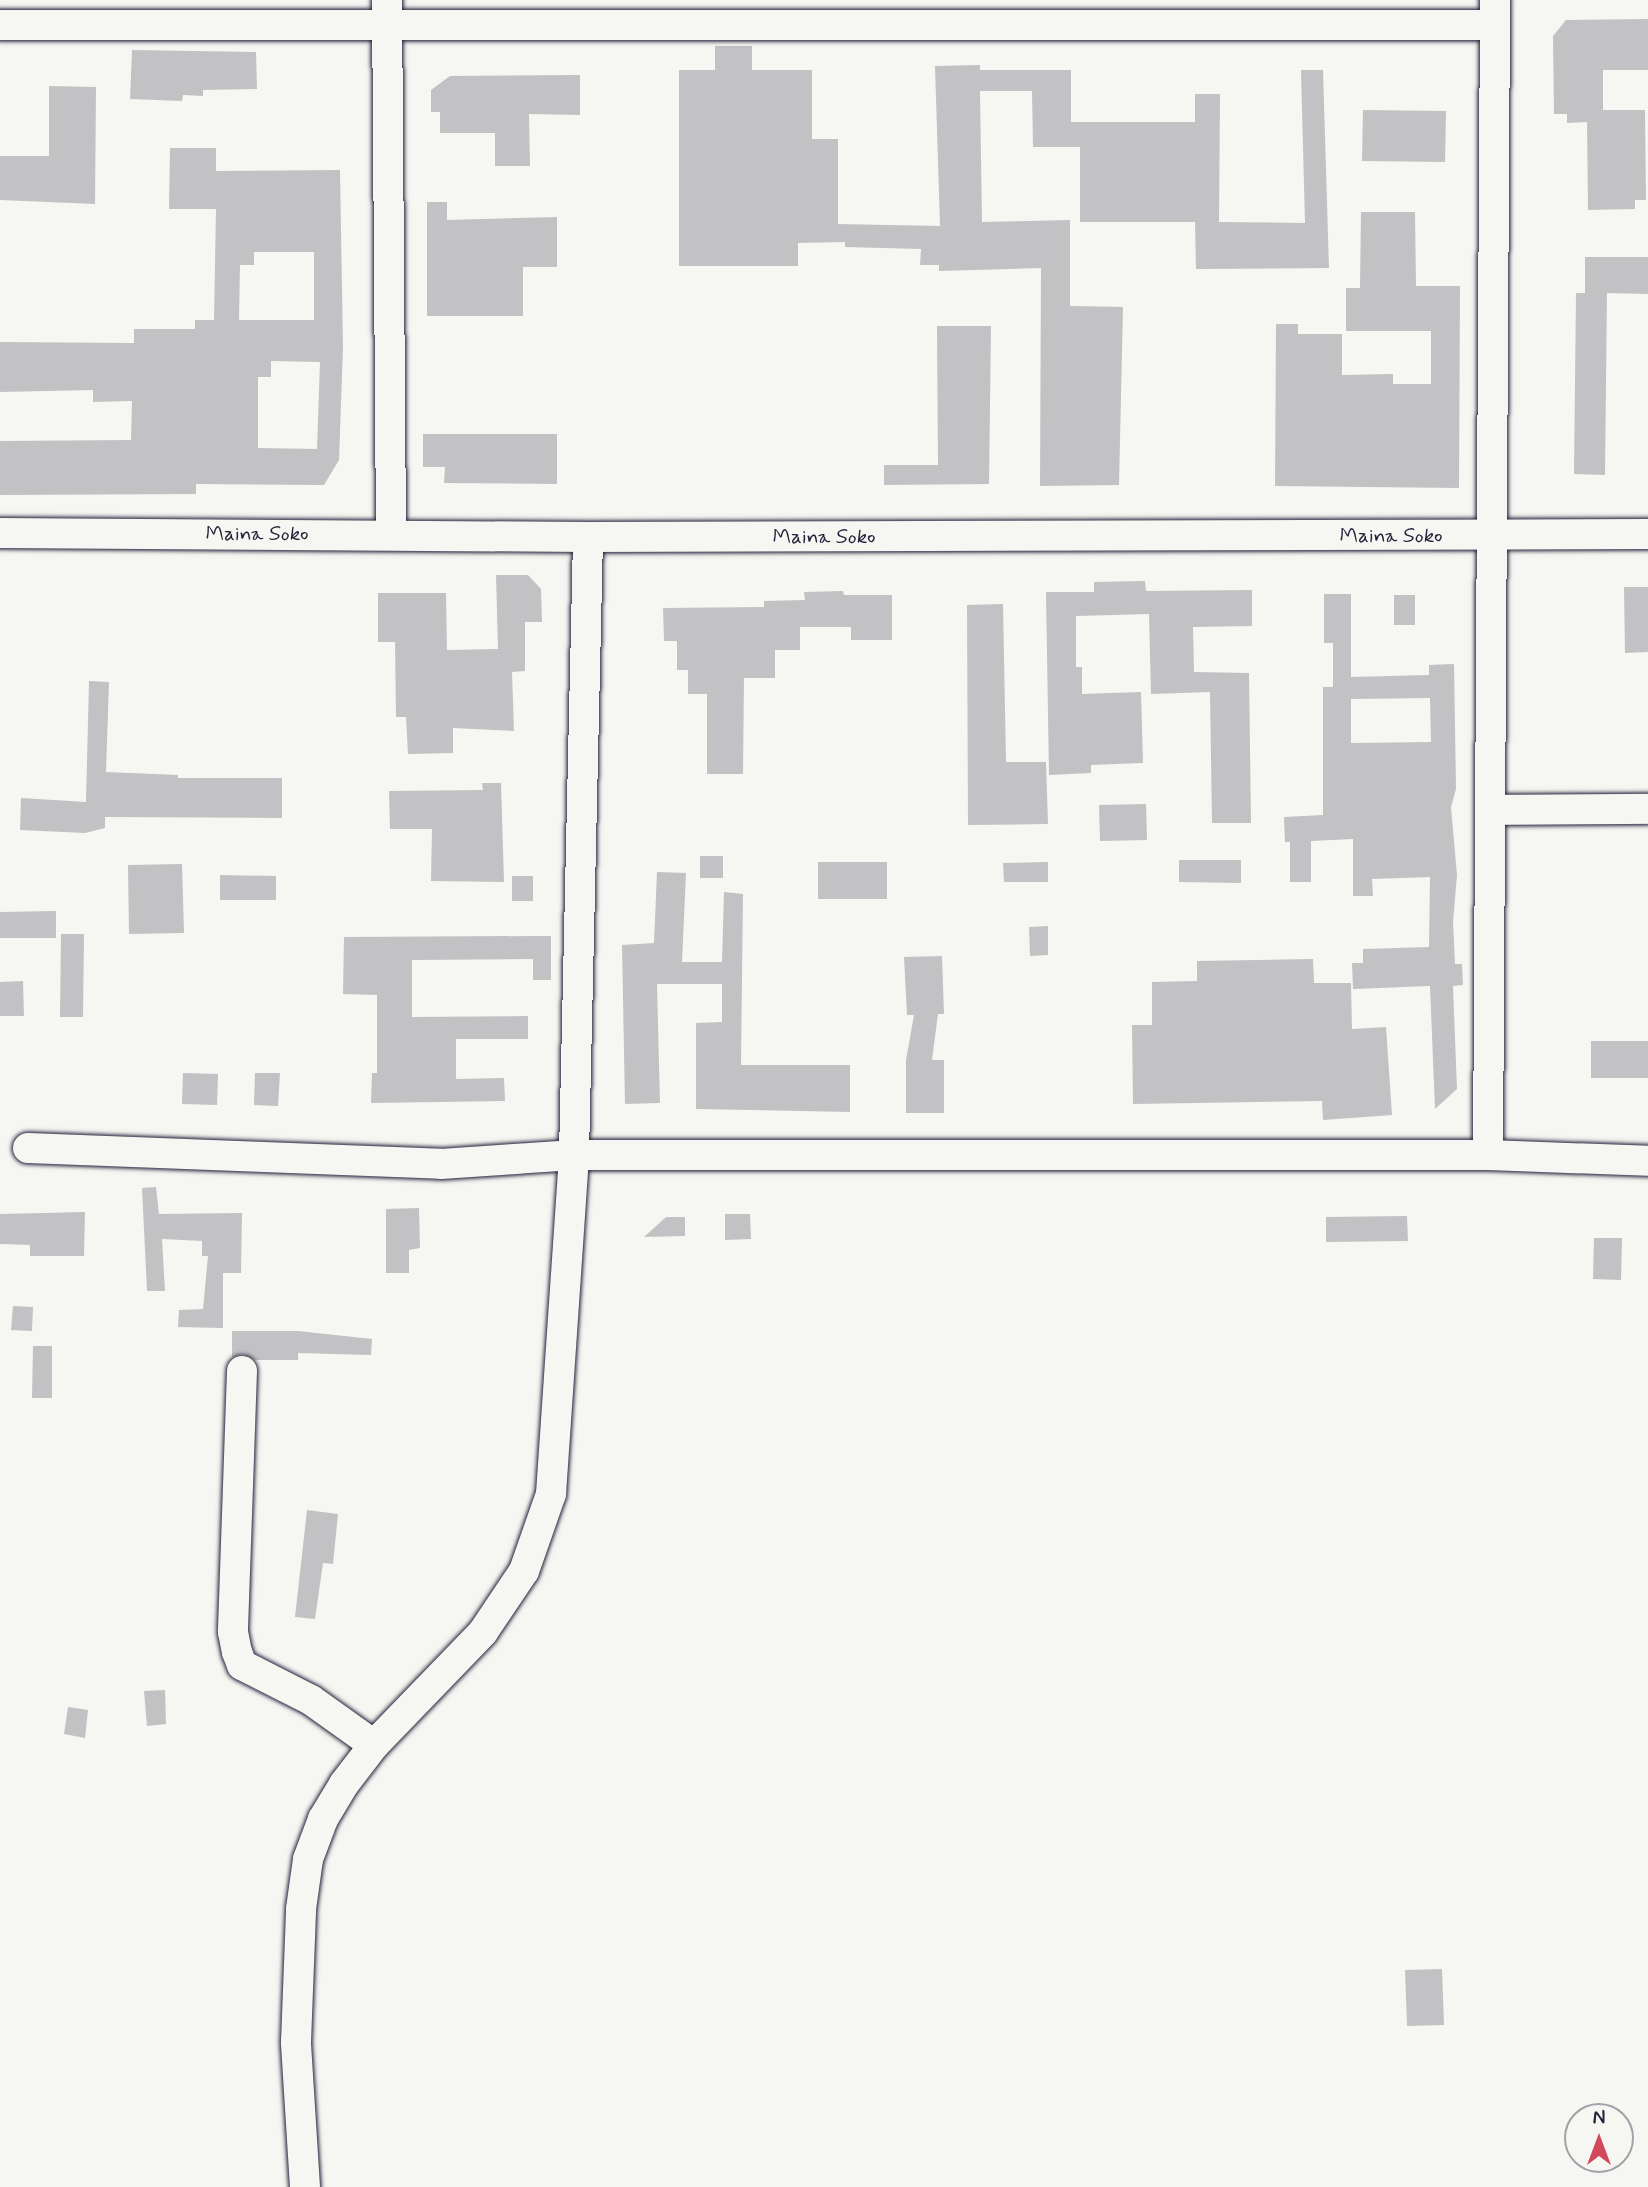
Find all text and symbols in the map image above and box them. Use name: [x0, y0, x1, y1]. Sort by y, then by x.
street label: Maina Soko: [205, 521, 309, 547]
street label: Maina Soko: [1339, 523, 1443, 549]
street label: Maina Soko: [772, 524, 876, 550]
north arrow: [1564, 2103, 1634, 2173]
text: N: [1593, 2106, 1605, 2131]

